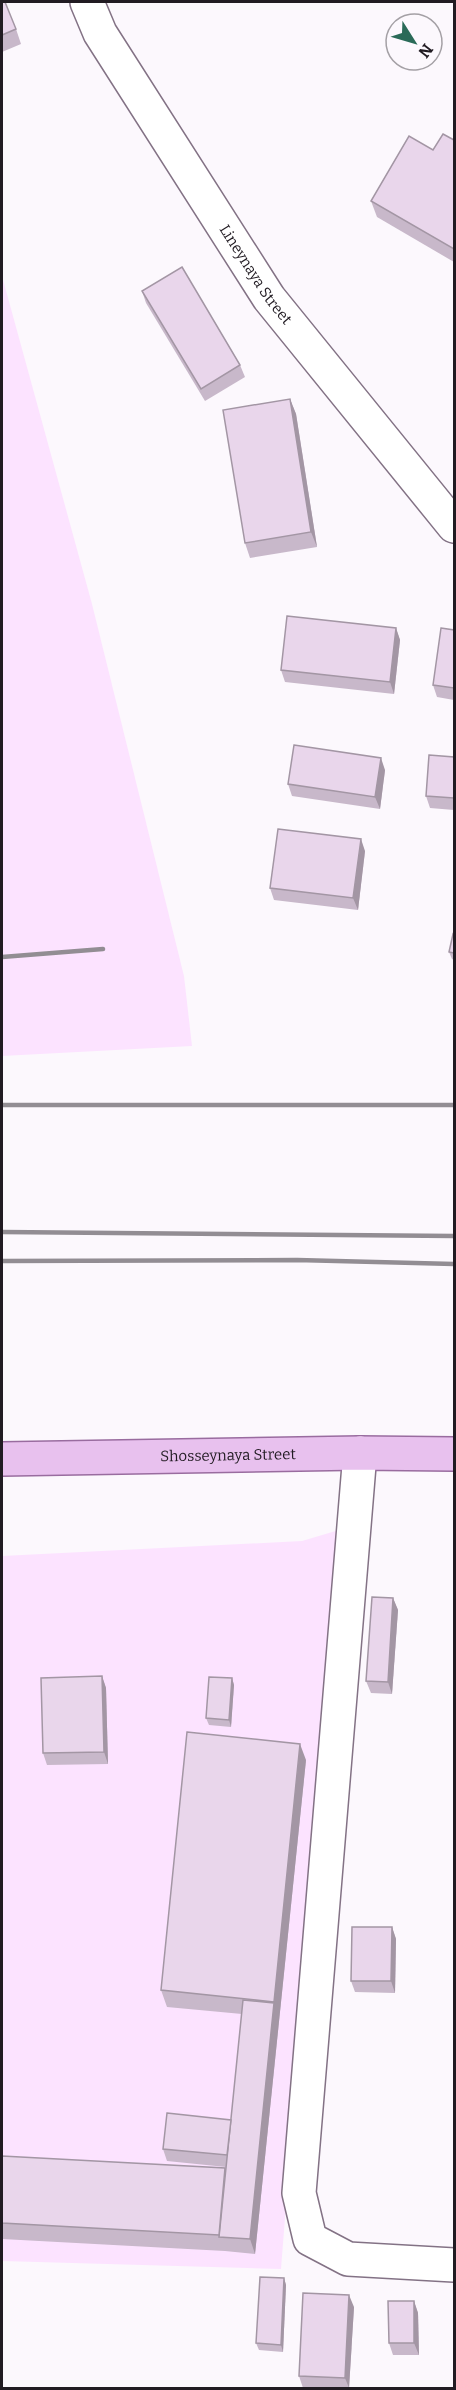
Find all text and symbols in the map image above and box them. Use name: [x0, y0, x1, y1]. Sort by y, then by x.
north arrow: [384, 12, 444, 72]
text: N: [414, 40, 437, 61]
street label: Lineynaya Street: [216, 221, 296, 328]
street label: Shosseynaya Street: [160, 1445, 296, 1465]

